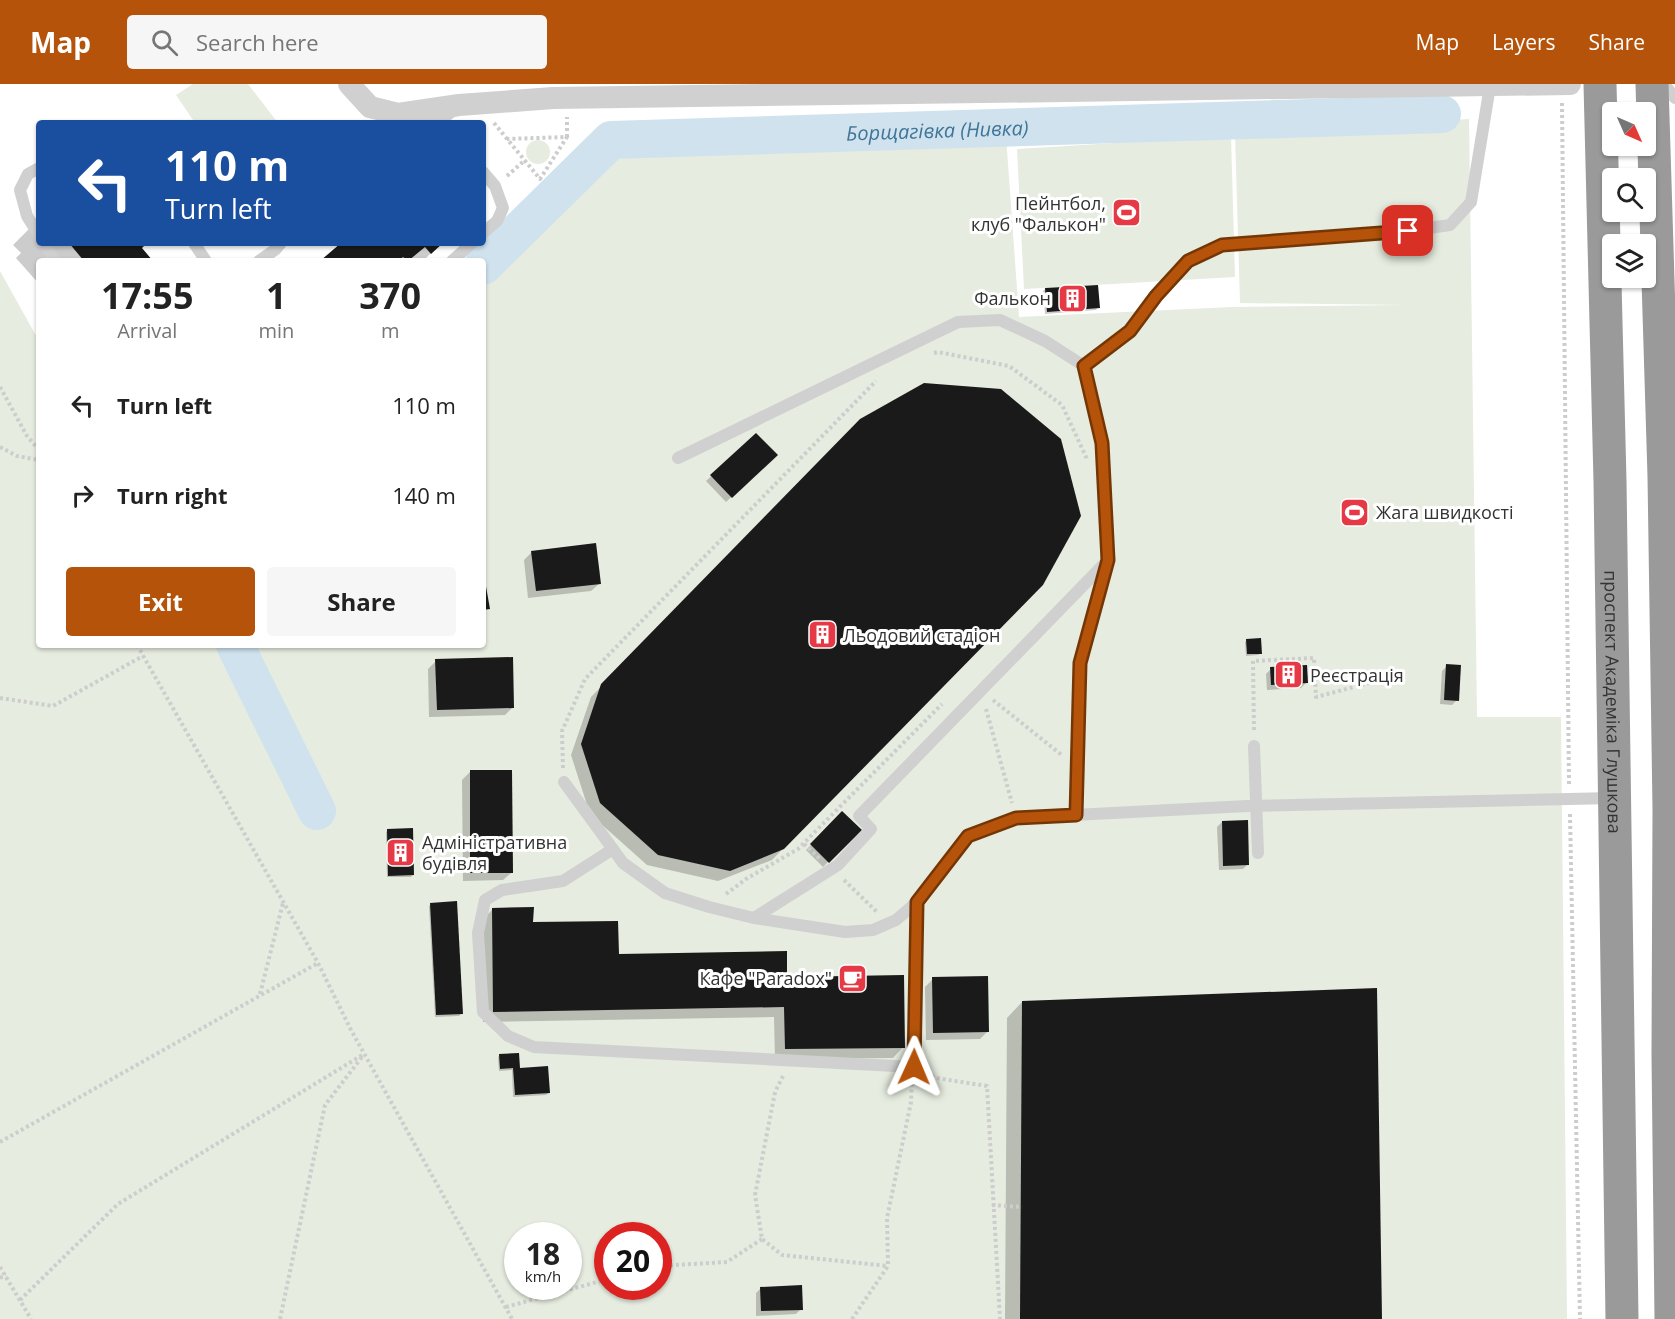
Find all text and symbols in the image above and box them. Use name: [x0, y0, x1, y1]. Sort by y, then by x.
search box: [127, 15, 547, 69]
text: Map: [30, 23, 91, 61]
icon: search: [148, 26, 181, 59]
text: Search here: [196, 27, 319, 57]
text: Map: [1416, 28, 1459, 56]
text: Layers: [1492, 28, 1556, 56]
text: Share: [1589, 28, 1645, 56]
north arrow: [1602, 102, 1656, 156]
map controls: [1602, 102, 1656, 288]
water label: Борщагівка (Нивка): [846, 113, 1029, 146]
text: 110 m: [165, 136, 289, 193]
icon: left: [66, 144, 144, 222]
button: search: [1602, 168, 1656, 222]
text: Turn left: [165, 190, 272, 227]
place label: Пейнтбол, клуб "Фалькон": [971, 191, 1106, 236]
sports icon: Пейнтбол, клуб "Фалькон": [1111, 197, 1143, 229]
pin: [1382, 205, 1433, 256]
icon: arrive: [1391, 214, 1424, 247]
button: layers: [1602, 234, 1656, 288]
text: 17:55: [101, 271, 194, 320]
text: 1: [266, 271, 287, 320]
text: 370: [359, 271, 421, 320]
building icon: Фалькон: [1056, 282, 1088, 314]
place label: Фалькон: [974, 286, 1051, 310]
text: Arrival: [117, 317, 177, 344]
text: min: [258, 317, 294, 344]
text: m: [381, 317, 399, 344]
icon: left: [66, 389, 99, 422]
text: Turn left: [117, 390, 212, 420]
text: 110 m: [392, 390, 456, 420]
icon: right: [66, 479, 99, 512]
text: Turn right: [117, 480, 228, 510]
text: 140 m: [392, 480, 456, 510]
sports icon: Жага швидкості: [1339, 496, 1371, 528]
place label: Жага швидкості: [1376, 500, 1514, 524]
button: Exit: [66, 567, 255, 636]
button: Share: [267, 567, 456, 636]
street label: проспект Академіка Глушкова: [1599, 570, 1627, 834]
building icon: Льодовий стадіон: [806, 619, 838, 651]
place label: Льодовий стадіон: [843, 623, 1000, 647]
building icon: Реєстрація: [1273, 659, 1305, 691]
place label: Реєстрація: [1310, 663, 1404, 687]
place label: Адміністративна будівля: [422, 830, 567, 875]
building icon: Адміністративна будівля: [385, 836, 417, 868]
cafe icon: Кафе "Paradox": [837, 962, 869, 994]
place label: Кафе "Paradox": [700, 966, 832, 990]
position arrow: [882, 1035, 946, 1099]
speed limit sign: 20: [594, 1222, 672, 1300]
text: 18: [526, 1233, 560, 1274]
text: km/h: [525, 1266, 561, 1286]

